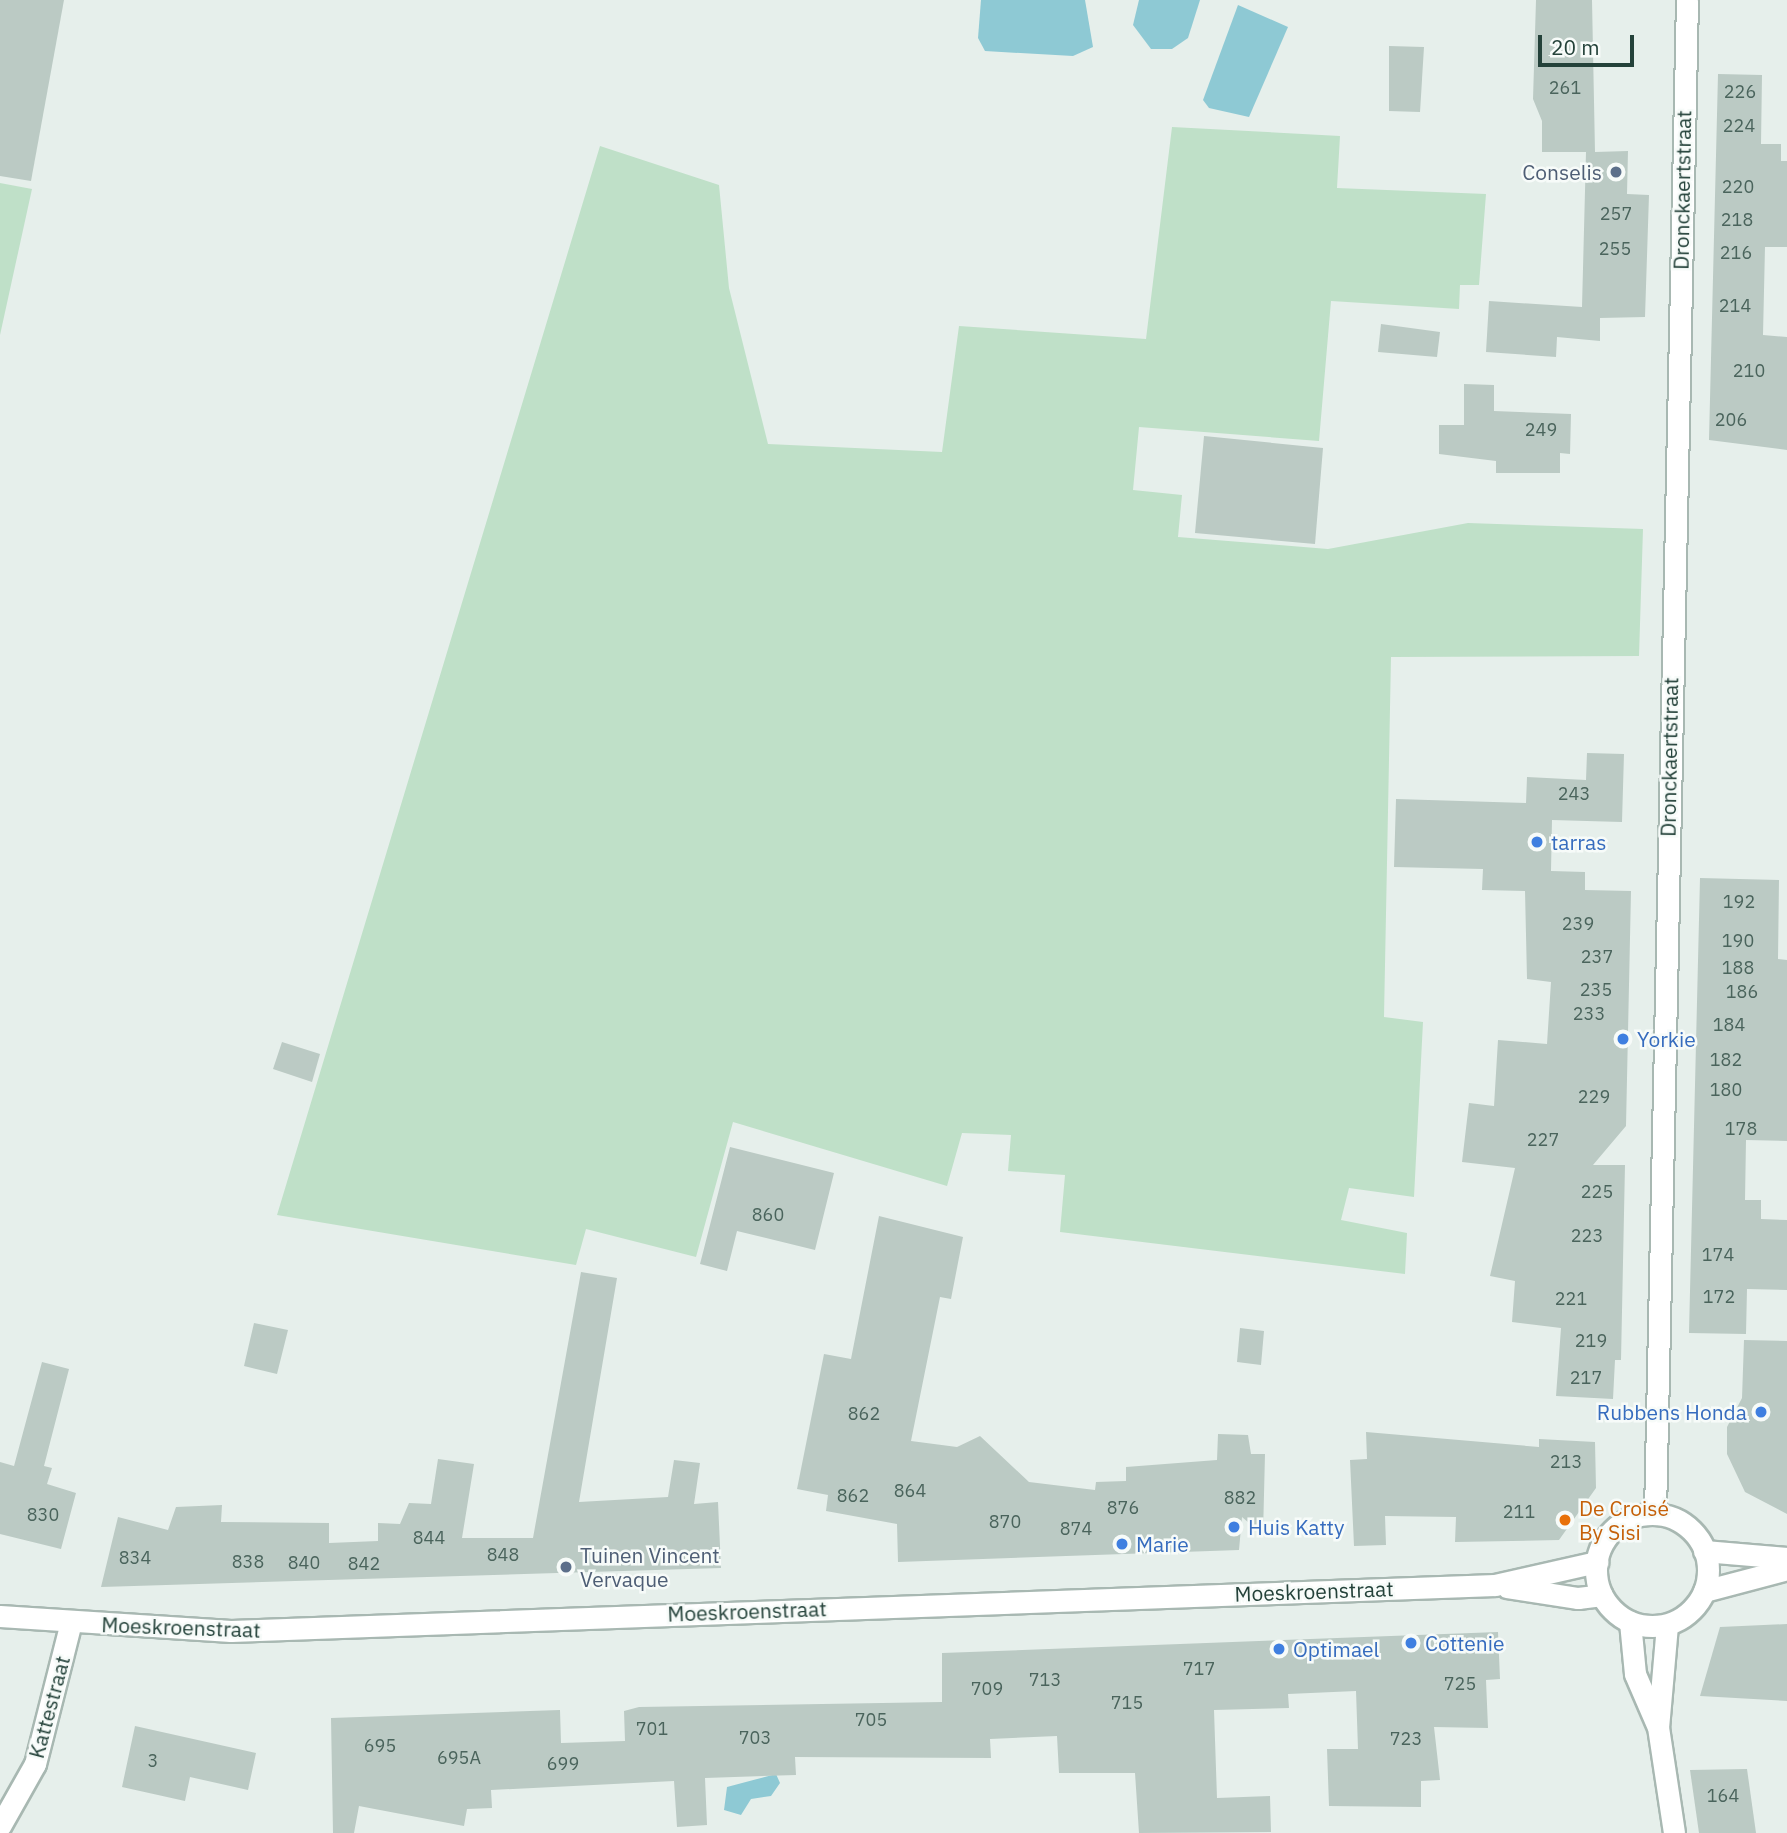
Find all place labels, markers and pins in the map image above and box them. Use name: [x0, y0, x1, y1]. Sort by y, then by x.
place label: Conselis: [1522, 159, 1602, 185]
marker: Conselis: [1608, 164, 1624, 180]
place label: tarras: [1551, 829, 1606, 855]
marker: tarras: [1529, 834, 1545, 850]
place label: Yorkie: [1637, 1026, 1696, 1052]
marker: Yorkie: [1615, 1031, 1631, 1047]
place label: Rubbens Honda: [1597, 1399, 1747, 1425]
marker: Rubbens Honda: [1753, 1404, 1769, 1420]
place label: De Croisé By Sisi: [1579, 1495, 1669, 1545]
marker: De Croisé By Sisi: [1557, 1512, 1573, 1528]
place label: Huis Katty: [1248, 1514, 1344, 1540]
marker: Huis Katty: [1226, 1519, 1242, 1535]
place label: Marie: [1136, 1531, 1189, 1557]
marker: Marie: [1114, 1536, 1130, 1552]
place label: Tuinen Vincent Vervaque: [580, 1542, 720, 1592]
marker: Tuinen Vincent Vervaque: [558, 1559, 574, 1575]
place label: Cottenie: [1425, 1630, 1505, 1656]
marker: Cottenie: [1403, 1635, 1419, 1651]
place label: Optimael: [1293, 1636, 1379, 1662]
marker: Optimael: [1271, 1641, 1287, 1657]

